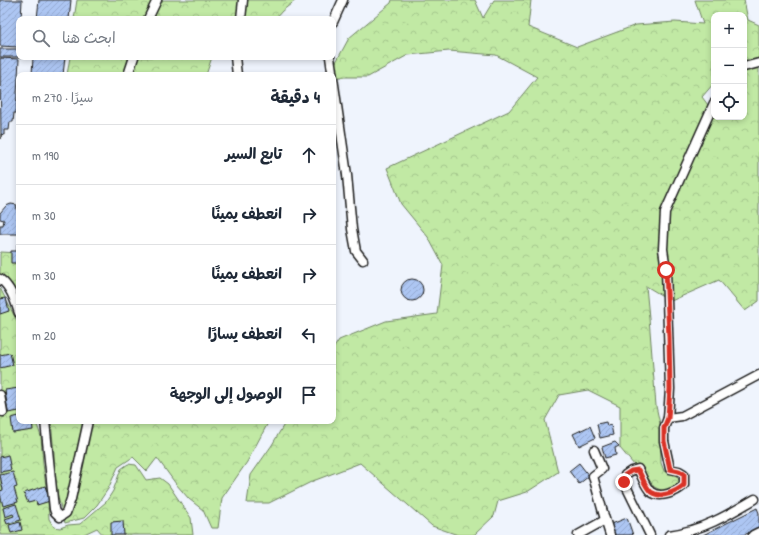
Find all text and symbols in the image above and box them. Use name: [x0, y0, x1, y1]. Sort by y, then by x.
map controls: [711, 12, 747, 120]
button: +: [711, 12, 747, 48]
search box: [16, 16, 336, 60]
icon: search: [30, 27, 52, 49]
text: ابحث هنا: [62, 27, 116, 48]
button: −: [711, 48, 747, 84]
button: locate: [711, 84, 747, 120]
text: 4 دقيقة: [270, 85, 320, 108]
text: سيرًا · 270 m: [32, 88, 93, 106]
text: تابع السير: [225, 143, 282, 164]
icon: ahead: [298, 144, 320, 166]
text: 190 m: [32, 146, 59, 164]
text: انعطف يمينًا: [212, 203, 282, 224]
icon: right: [298, 204, 320, 226]
text: 30 m: [32, 206, 56, 224]
route start: [657, 261, 675, 279]
text: انعطف يمينًا: [212, 263, 282, 284]
icon: right: [298, 264, 320, 286]
text: 30 m: [32, 266, 56, 284]
text: انعطف يسارًا: [208, 323, 282, 344]
icon: left: [298, 324, 320, 346]
text: 20 m: [32, 326, 56, 344]
text: الوصول إلى الوجهة: [170, 383, 282, 404]
icon: arrive: [298, 384, 320, 406]
route end: [615, 473, 633, 491]

